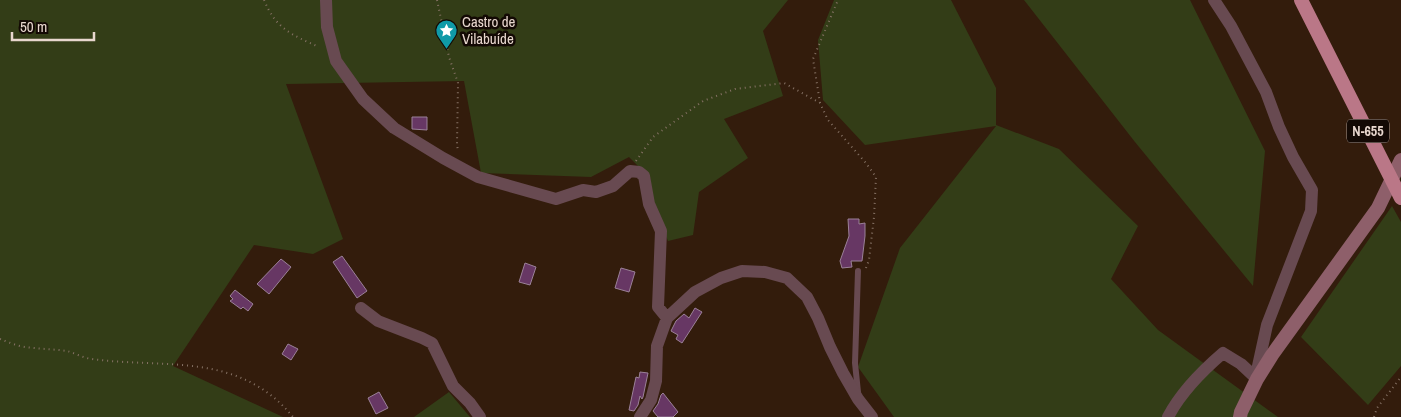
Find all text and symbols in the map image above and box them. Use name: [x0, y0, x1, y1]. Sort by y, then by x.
scale bar: [12, 10, 95, 42]
place label: Castro de Vilabuíde: [462, 11, 515, 49]
text: 50 m: [20, 16, 47, 37]
place icon: Castro de Vilabuíde: [434, 18, 458, 49]
road number: N-655: [1347, 120, 1389, 142]

